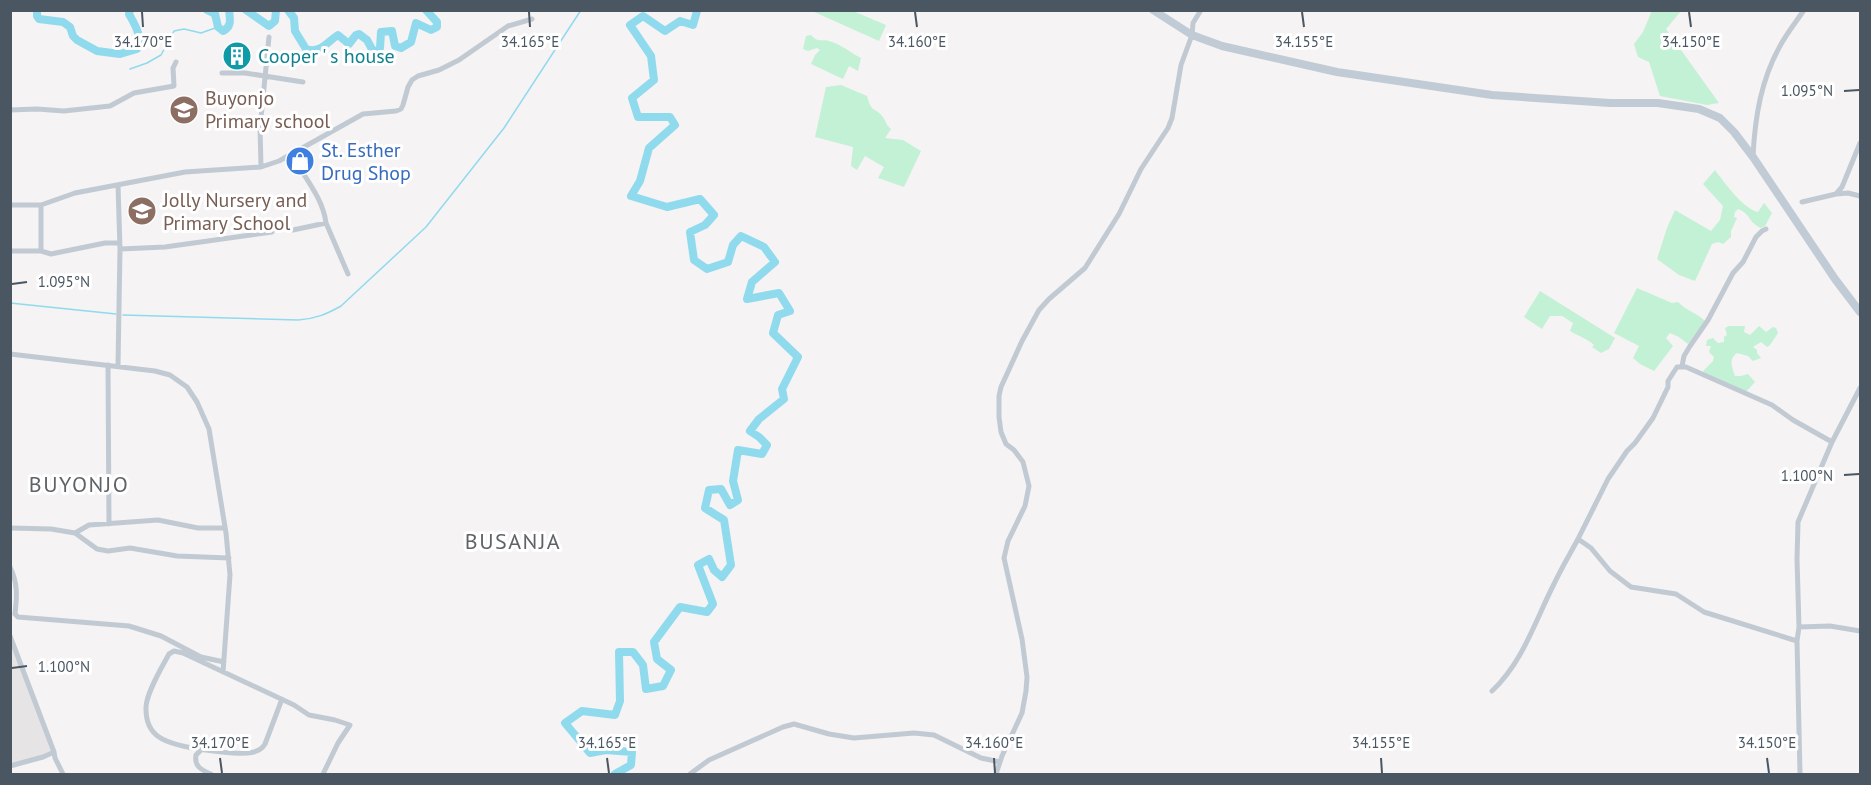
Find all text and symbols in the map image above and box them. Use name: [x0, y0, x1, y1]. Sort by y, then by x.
text: 34.170°E: [114, 32, 172, 51]
text: 34.165°E: [501, 32, 559, 51]
text: 34.160°E: [888, 32, 946, 51]
text: 34.155°E: [1275, 32, 1333, 51]
text: 34.150°E: [1662, 32, 1720, 51]
building icon: Cooper ' s house: [221, 40, 253, 72]
place label: Cooper ' s house: [258, 43, 395, 69]
text: 1.095°N: [1781, 81, 1833, 100]
place label: Buyonjo Primary school: [205, 85, 330, 134]
school or university icon: Buyonjo Primary school: [168, 94, 200, 126]
place label: St. Esther Drug Shop: [321, 137, 411, 186]
shop icon: St. Esther Drug Shop: [284, 145, 316, 177]
place label: Jolly Nursery and Primary School: [162, 187, 307, 236]
school or university icon: Jolly Nursery and Primary School: [126, 195, 158, 227]
text: 1.095°N: [38, 272, 90, 291]
text: 1.100°N: [1781, 466, 1833, 485]
district label: BUYONJO: [29, 470, 129, 498]
district label: BUSANJA: [465, 527, 561, 555]
text: 1.100°N: [38, 657, 90, 676]
text: 34.170°E: [191, 733, 249, 752]
text: 34.165°E: [578, 733, 636, 752]
text: 34.160°E: [965, 733, 1023, 752]
text: 34.155°E: [1352, 733, 1410, 752]
text: 34.150°E: [1738, 733, 1796, 752]

